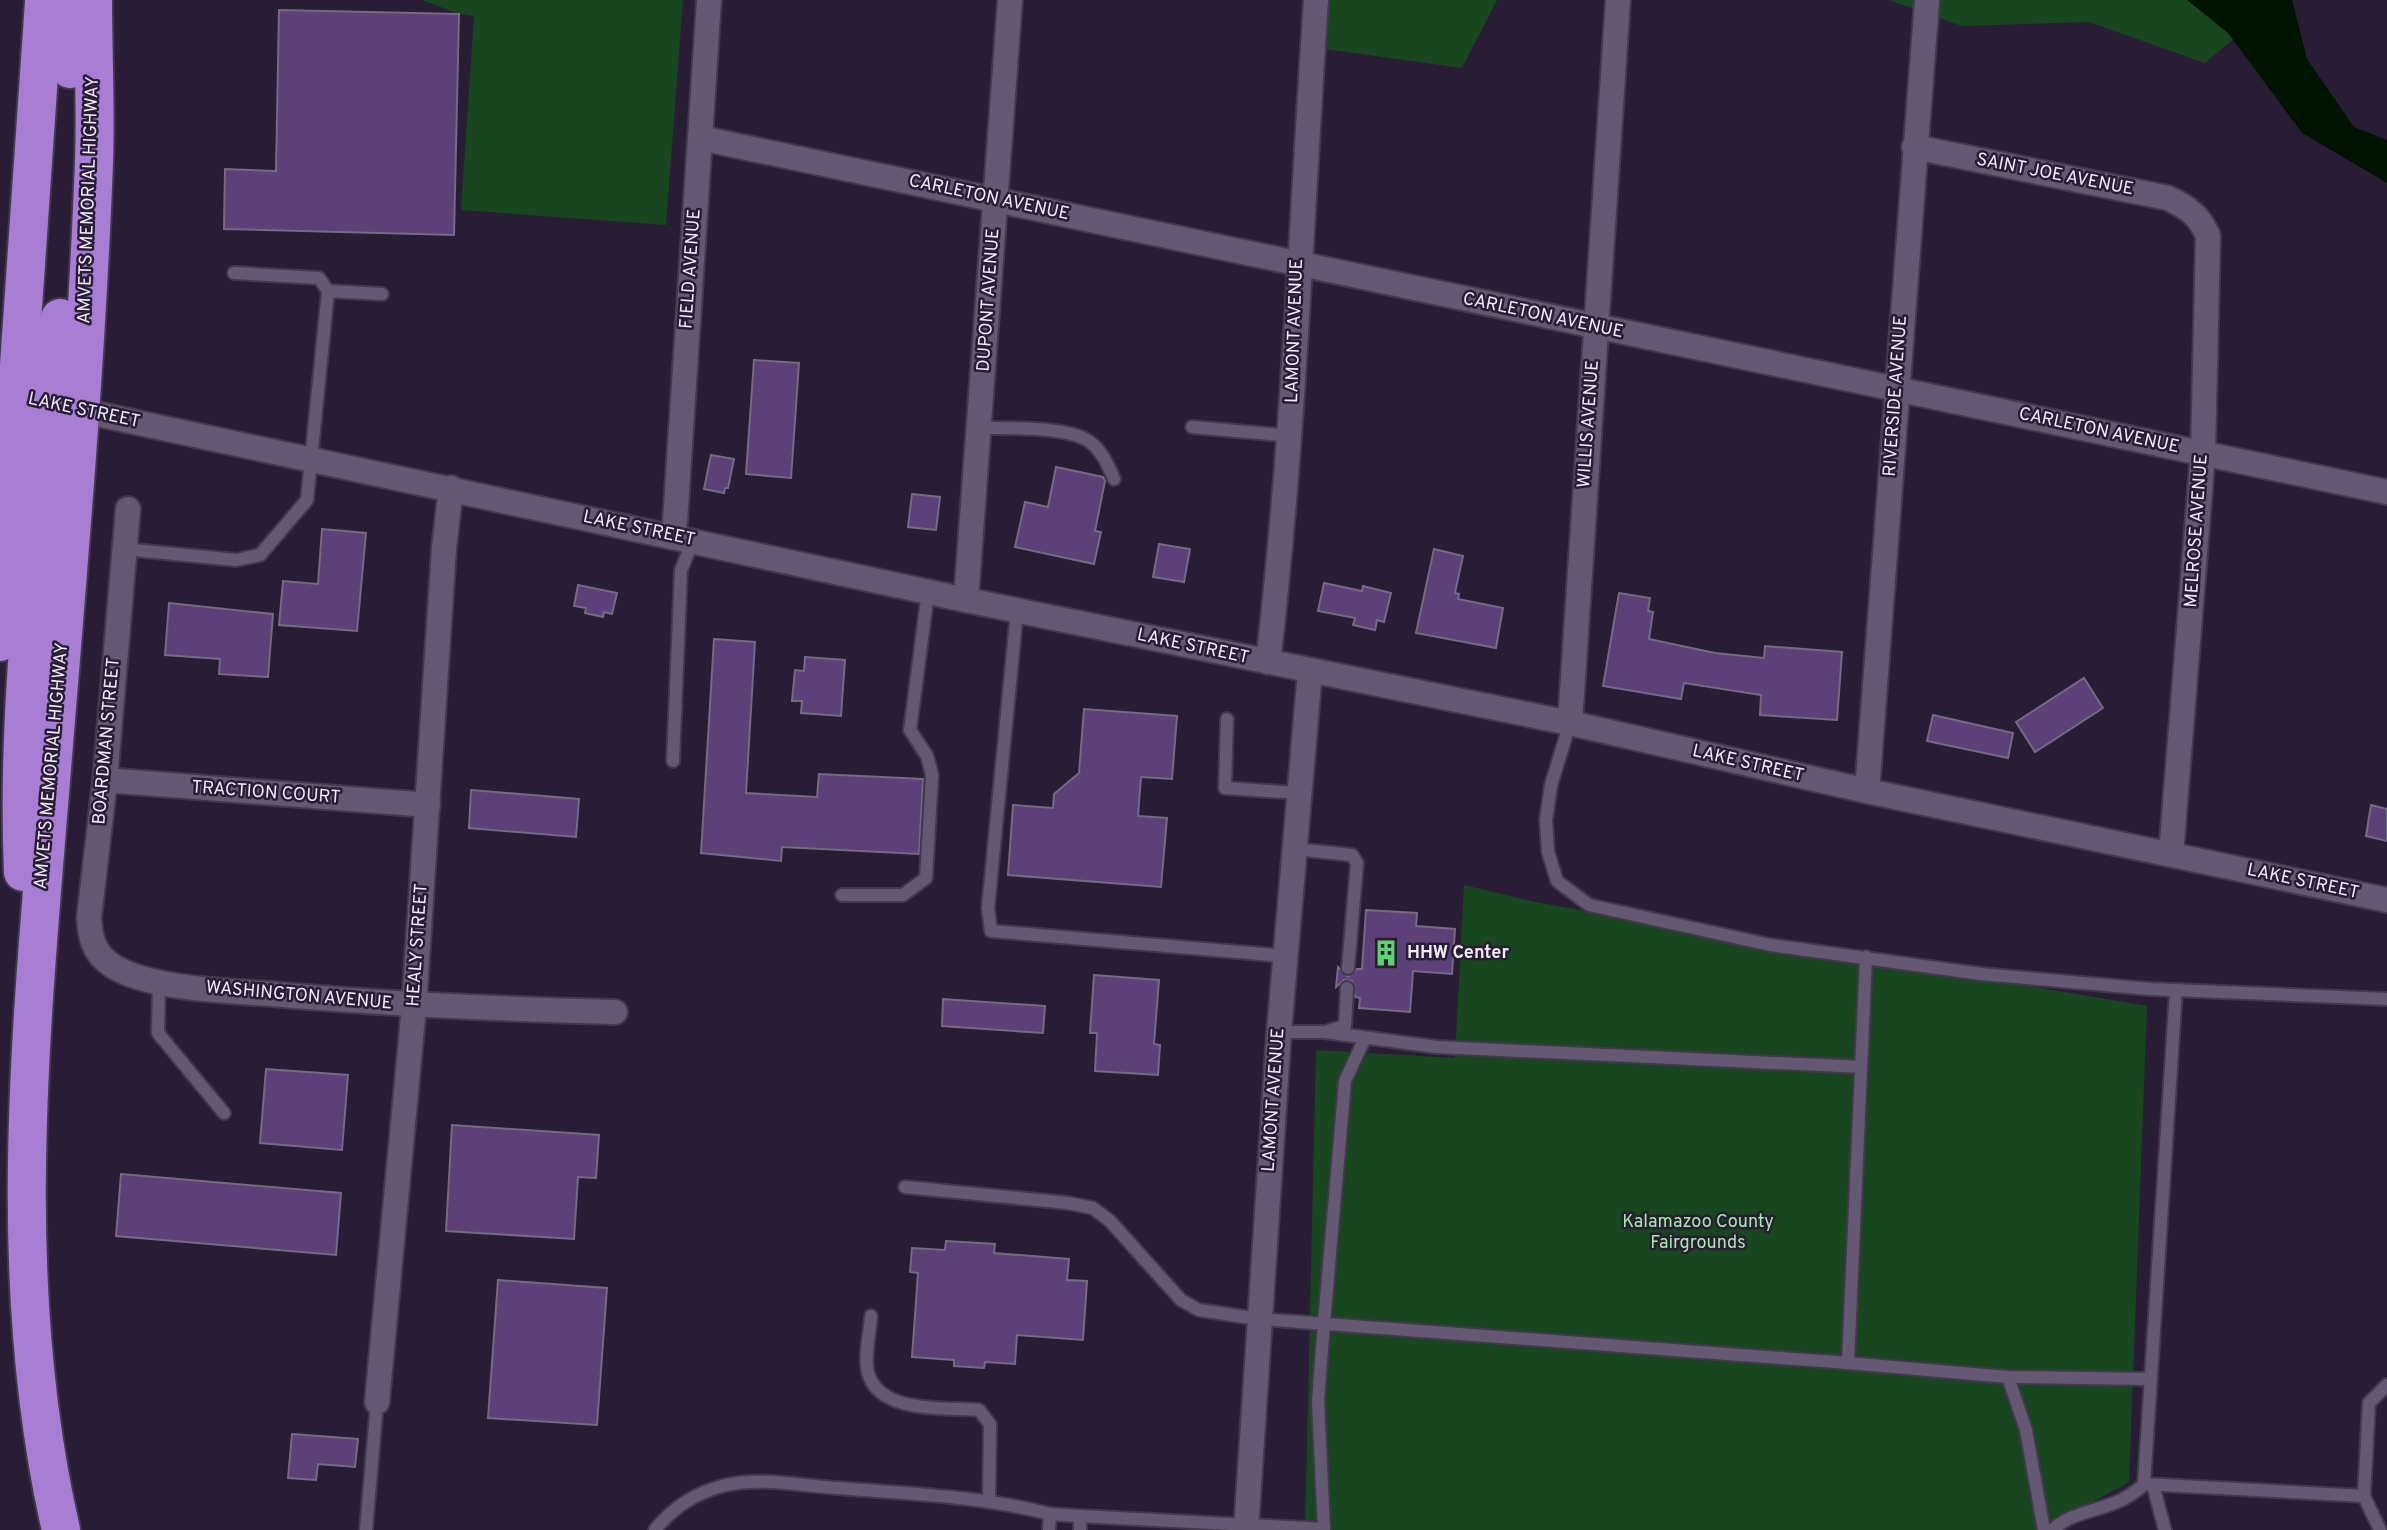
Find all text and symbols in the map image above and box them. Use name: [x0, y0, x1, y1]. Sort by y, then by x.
street label: AMVETS MEMORIAL HIGHWAY: [73, 76, 105, 324]
street label: SAINT JOE AVENUE: [1974, 148, 2136, 202]
street label: CARLETON AVENUE: [907, 170, 1071, 226]
street label: FIELD AVENUE: [675, 208, 707, 330]
street label: DUPONT AVENUE: [973, 228, 1005, 372]
street label: LAMONT AVENUE: [1281, 259, 1309, 403]
street label: CARLETON AVENUE: [1461, 288, 1625, 344]
street label: RIVERSIDE AVENUE: [1879, 315, 1913, 477]
street label: WILLIS AVENUE: [1573, 359, 1605, 489]
street label: LAKE STREET: [26, 388, 142, 434]
street label: CARLETON AVENUE: [2017, 403, 2181, 459]
street label: MELROSE AVENUE: [2180, 453, 2214, 609]
street label: LAKE STREET: [581, 506, 697, 552]
street label: LAKE STREET: [1135, 624, 1251, 670]
street label: AMVETS MEMORIAL HIGHWAY: [30, 642, 74, 890]
street label: BOARDMAN STREET: [88, 656, 126, 826]
street label: LAKE STREET: [1690, 740, 1806, 788]
street label: TRACTION COURT: [191, 776, 341, 810]
street label: LAKE STREET: [2245, 859, 2361, 905]
street label: HEALY STREET: [402, 883, 434, 1007]
building icon: HHW Center: [1371, 938, 1401, 968]
place label: HHW Center: [1407, 942, 1509, 965]
street label: WASHINGTON AVENUE: [205, 976, 393, 1016]
street label: LAMONT AVENUE: [1257, 1027, 1291, 1173]
park label: Kalamazoo County Fairgrounds: [1622, 1211, 1774, 1255]

